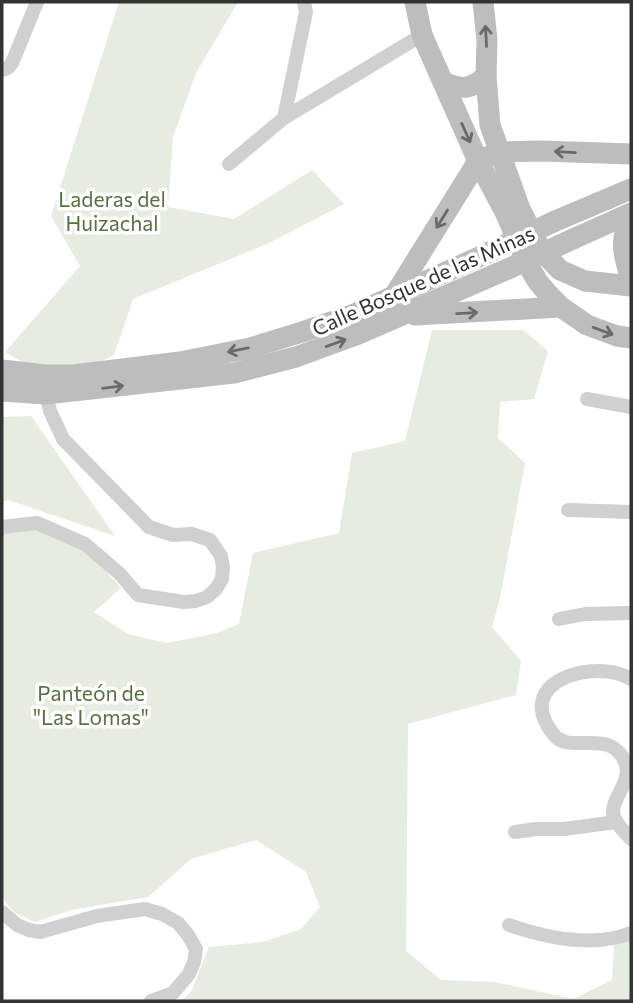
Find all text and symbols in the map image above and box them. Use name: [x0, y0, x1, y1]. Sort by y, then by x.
one-way arrow: [480, 25, 493, 48]
one-way arrow: [460, 122, 473, 144]
one-way arrow: [554, 145, 577, 158]
park label: Laderas del Huizachal: [58, 186, 166, 235]
one-way arrow: [435, 208, 449, 228]
street label: Calle Bosque de las Minas: [308, 220, 538, 340]
one-way arrow: [455, 306, 478, 319]
one-way arrow: [592, 325, 614, 338]
one-way arrow: [324, 335, 346, 348]
one-way arrow: [227, 344, 250, 358]
one-way arrow: [102, 380, 124, 393]
park label: Panteón de "Las Lomas": [33, 680, 149, 729]

